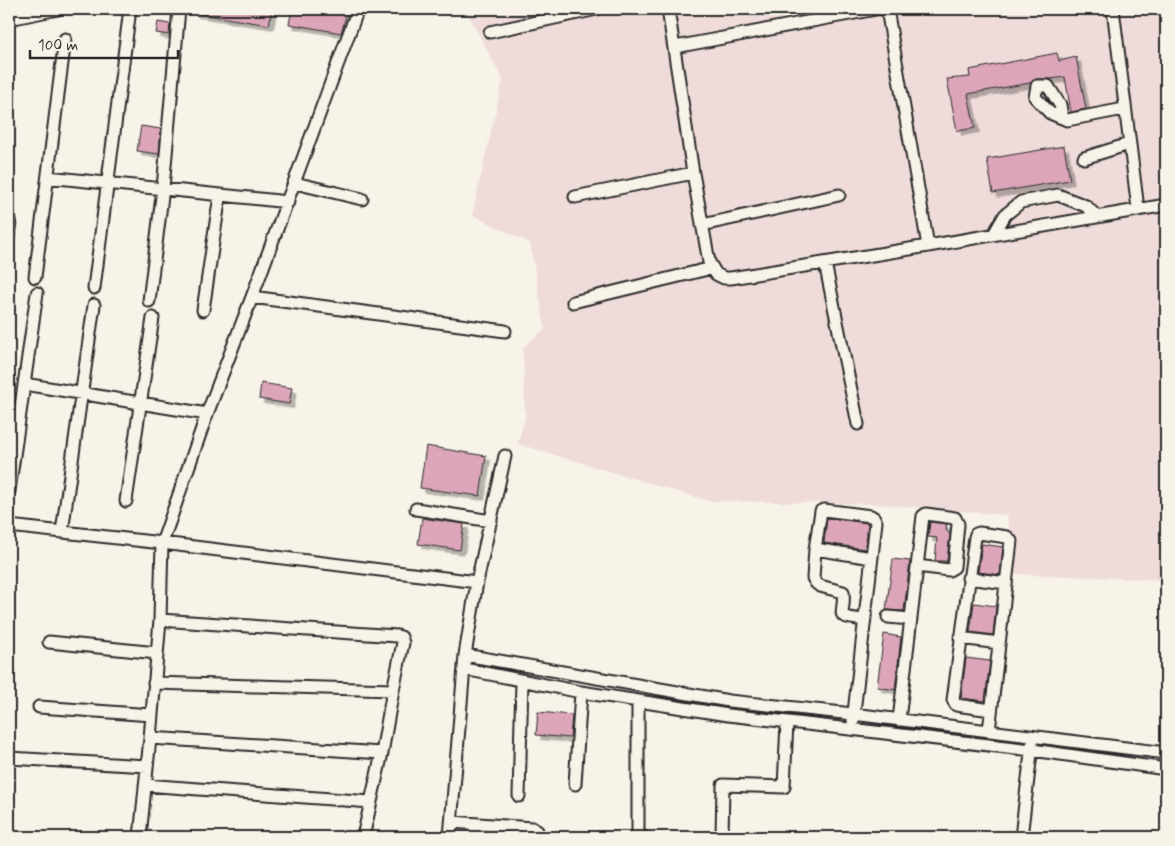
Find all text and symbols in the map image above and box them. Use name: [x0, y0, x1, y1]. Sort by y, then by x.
scale bar: [30, 28, 178, 60]
text: 100 m: [38, 36, 78, 56]

